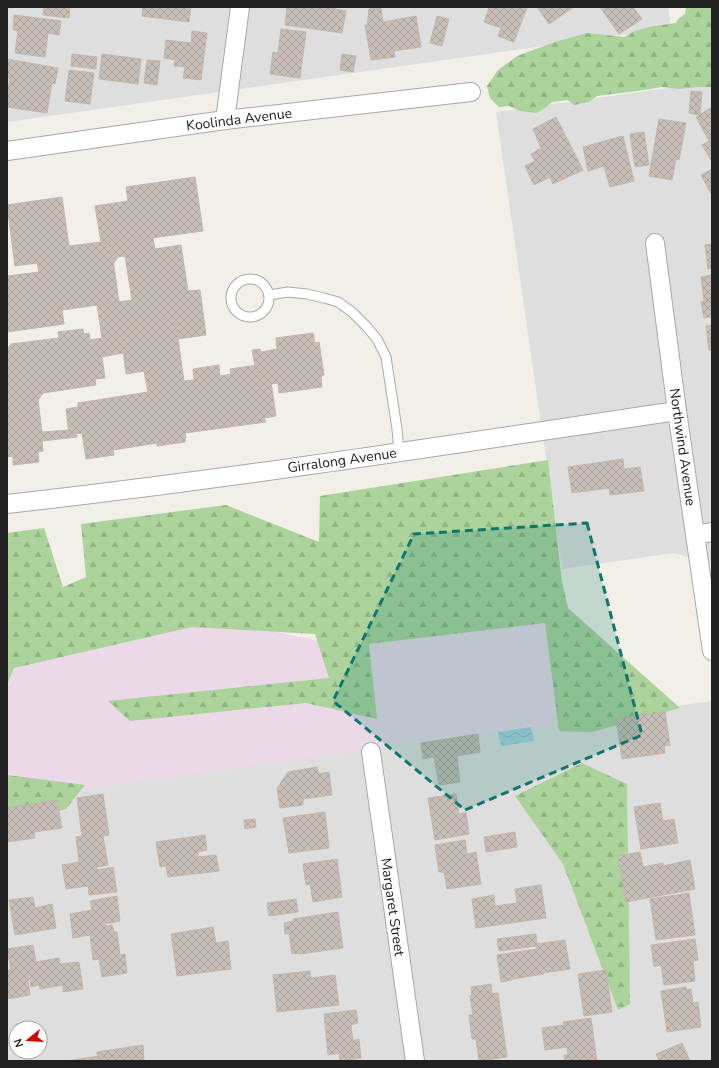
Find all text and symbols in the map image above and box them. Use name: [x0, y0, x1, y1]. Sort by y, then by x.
street label: Koolinda Avenue: [185, 104, 293, 135]
street label: Northwind Avenue: [665, 387, 700, 507]
street label: Girralong Avenue: [286, 443, 398, 478]
street label: Margaret Street: [376, 857, 409, 958]
north arrow: [8, 1020, 48, 1060]
text: N: [11, 1037, 27, 1049]

